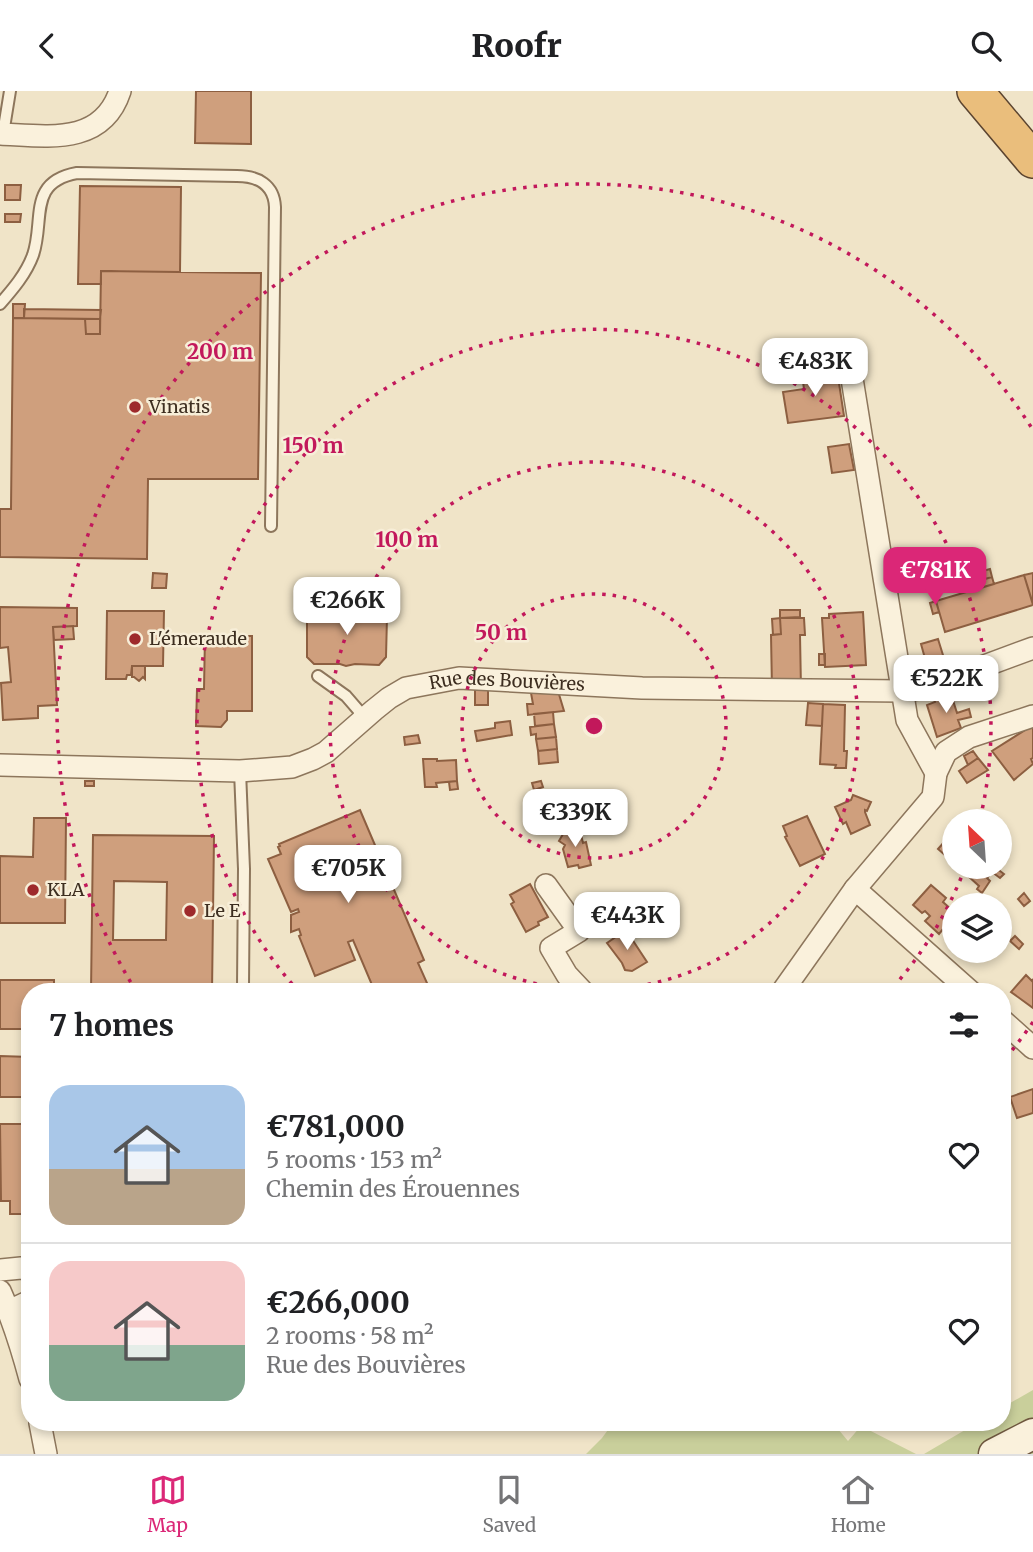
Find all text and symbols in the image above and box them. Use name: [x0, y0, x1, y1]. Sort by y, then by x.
text: Roofr: [471, 26, 562, 66]
icon: back: [28, 27, 66, 65]
icon: search: [967, 27, 1005, 65]
text: 200 m: [187, 338, 253, 365]
pin: €483K: [766, 338, 864, 398]
text: €483K: [778, 346, 852, 375]
place label: Vinatis: [148, 395, 210, 418]
marker: Vinatis: [127, 399, 143, 415]
text: 150 m: [282, 432, 344, 459]
text: 100 m: [376, 526, 438, 553]
pin: €781K: [886, 547, 984, 607]
text: €781K: [899, 555, 971, 584]
pin: €266K: [298, 577, 396, 637]
text: €266K: [309, 585, 385, 614]
text: 50 m: [475, 619, 527, 646]
place label: L'émeraude: [149, 627, 247, 650]
marker: L'émeraude: [127, 631, 143, 647]
pin: €522K: [897, 655, 995, 715]
text: €522K: [909, 663, 983, 692]
street label: Rue des Bouvières: [427, 666, 586, 696]
centre of rings: [582, 714, 606, 738]
pin: €339K: [526, 789, 624, 849]
text: €339K: [539, 797, 611, 826]
north arrow: [942, 809, 1012, 879]
map controls: [942, 809, 1012, 963]
pin: €705K: [299, 845, 397, 905]
text: €705K: [310, 853, 386, 882]
place label: KLA: [47, 878, 85, 901]
marker: KLA: [25, 882, 41, 898]
pin: €443K: [578, 893, 676, 952]
button: layers: [942, 893, 1012, 963]
place label: Le E: [204, 899, 241, 922]
text: €443K: [590, 900, 664, 929]
marker: Le E: [182, 903, 198, 919]
text: 7 homes: [49, 1006, 174, 1044]
icon: filters: [945, 1006, 983, 1044]
text: €781,000: [266, 1107, 405, 1145]
icon: home: [105, 1113, 189, 1197]
icon: heart: [945, 1136, 983, 1174]
text: 5 rooms · 153 m²: [266, 1145, 442, 1174]
text: Chemin des Érouennes: [266, 1174, 520, 1203]
text: €266,000: [266, 1283, 410, 1321]
icon: home: [105, 1289, 189, 1373]
icon: heart: [945, 1312, 983, 1350]
text: 2 rooms · 58 m²: [266, 1321, 434, 1350]
text: Rue des Bouvières: [266, 1350, 466, 1379]
tab: Map: [147, 1471, 188, 1537]
tab: Saved: [482, 1471, 536, 1537]
tab: Home: [831, 1471, 886, 1537]

